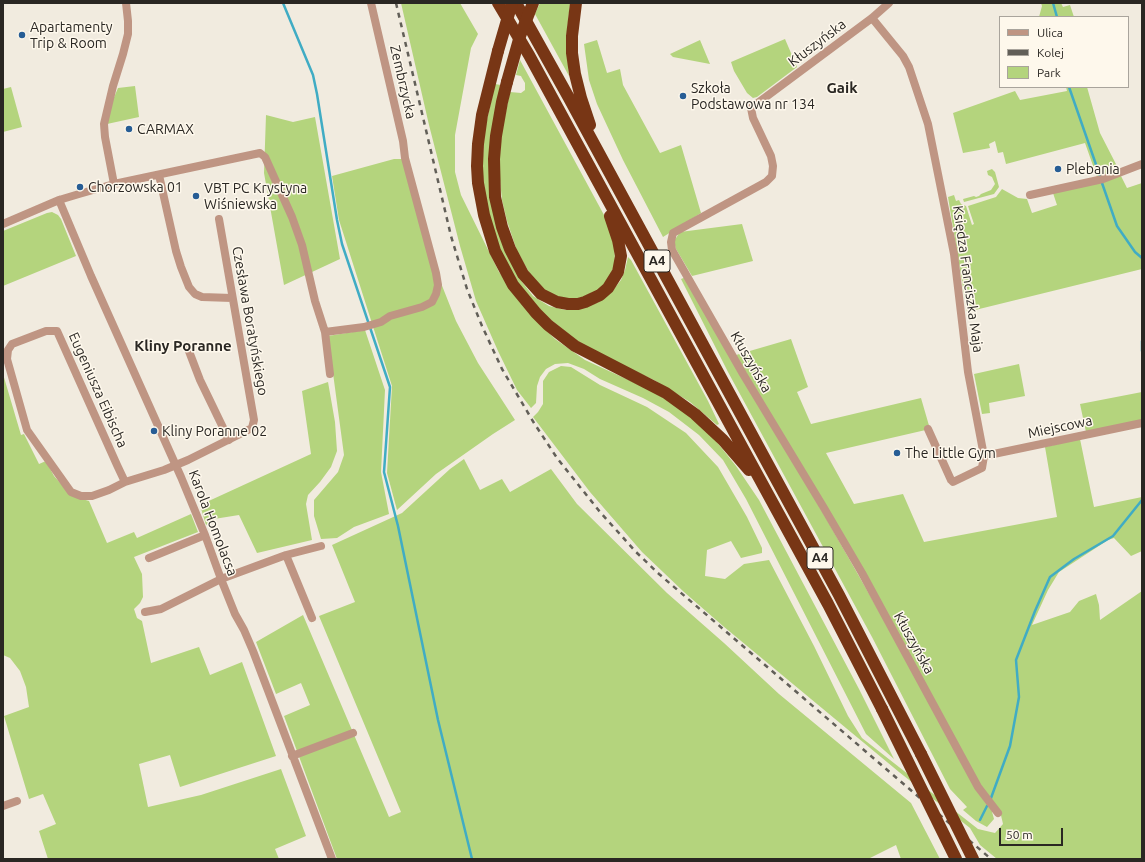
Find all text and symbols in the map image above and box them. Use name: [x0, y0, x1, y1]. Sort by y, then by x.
street label: Kłuszyńska: [785, 16, 849, 70]
legend: [999, 16, 1129, 88]
place label: Apartamenty Trip & Room: [30, 19, 113, 52]
text: Ulica: [1037, 26, 1063, 39]
marker: Apartamenty Trip & Room: [17, 30, 27, 40]
street label: Zembrzycka: [386, 43, 420, 121]
text: Kolej: [1037, 46, 1064, 59]
text: Park: [1037, 66, 1061, 79]
district label: Gaik: [826, 79, 858, 97]
place label: Szkoła Podstawowa nr 134: [691, 80, 815, 112]
marker: Szkoła Podstawowa nr 134: [678, 91, 688, 101]
place label: CARMAX: [137, 121, 194, 137]
marker: CARMAX: [124, 124, 134, 134]
place label: Plebania: [1066, 161, 1120, 177]
marker: Plebania: [1053, 164, 1063, 174]
place label: Chorzowska 01: [88, 179, 183, 195]
place label: VBT PC Krystyna Wiśniewska: [204, 180, 307, 212]
marker: Chorzowska 01: [75, 182, 85, 192]
marker: VBT PC Krystyna Wiśniewska: [191, 191, 201, 201]
street label: Księdza Franciszka Maja: [949, 204, 987, 354]
street label: Czesława Boratyńskiego: [229, 245, 271, 397]
road number: A4: [644, 250, 670, 272]
street label: Kłuszyńska: [727, 328, 775, 396]
street label: Eugeniusza Eibischa: [65, 330, 131, 450]
district label: Kliny Poranne: [134, 337, 232, 355]
street label: Miejscowa: [1026, 412, 1094, 442]
place label: Kliny Poranne 02: [162, 423, 267, 439]
marker: Kliny Poranne 02: [149, 426, 159, 436]
place label: The Little Gym: [905, 445, 996, 461]
marker: The Little Gym: [892, 448, 902, 458]
street label: Karola Homolacsa: [185, 468, 241, 578]
road number: A4: [807, 547, 833, 569]
street label: Kłuszyńska: [890, 609, 938, 677]
scale bar: [1001, 820, 1065, 846]
text: 50 m: [1006, 828, 1033, 841]

